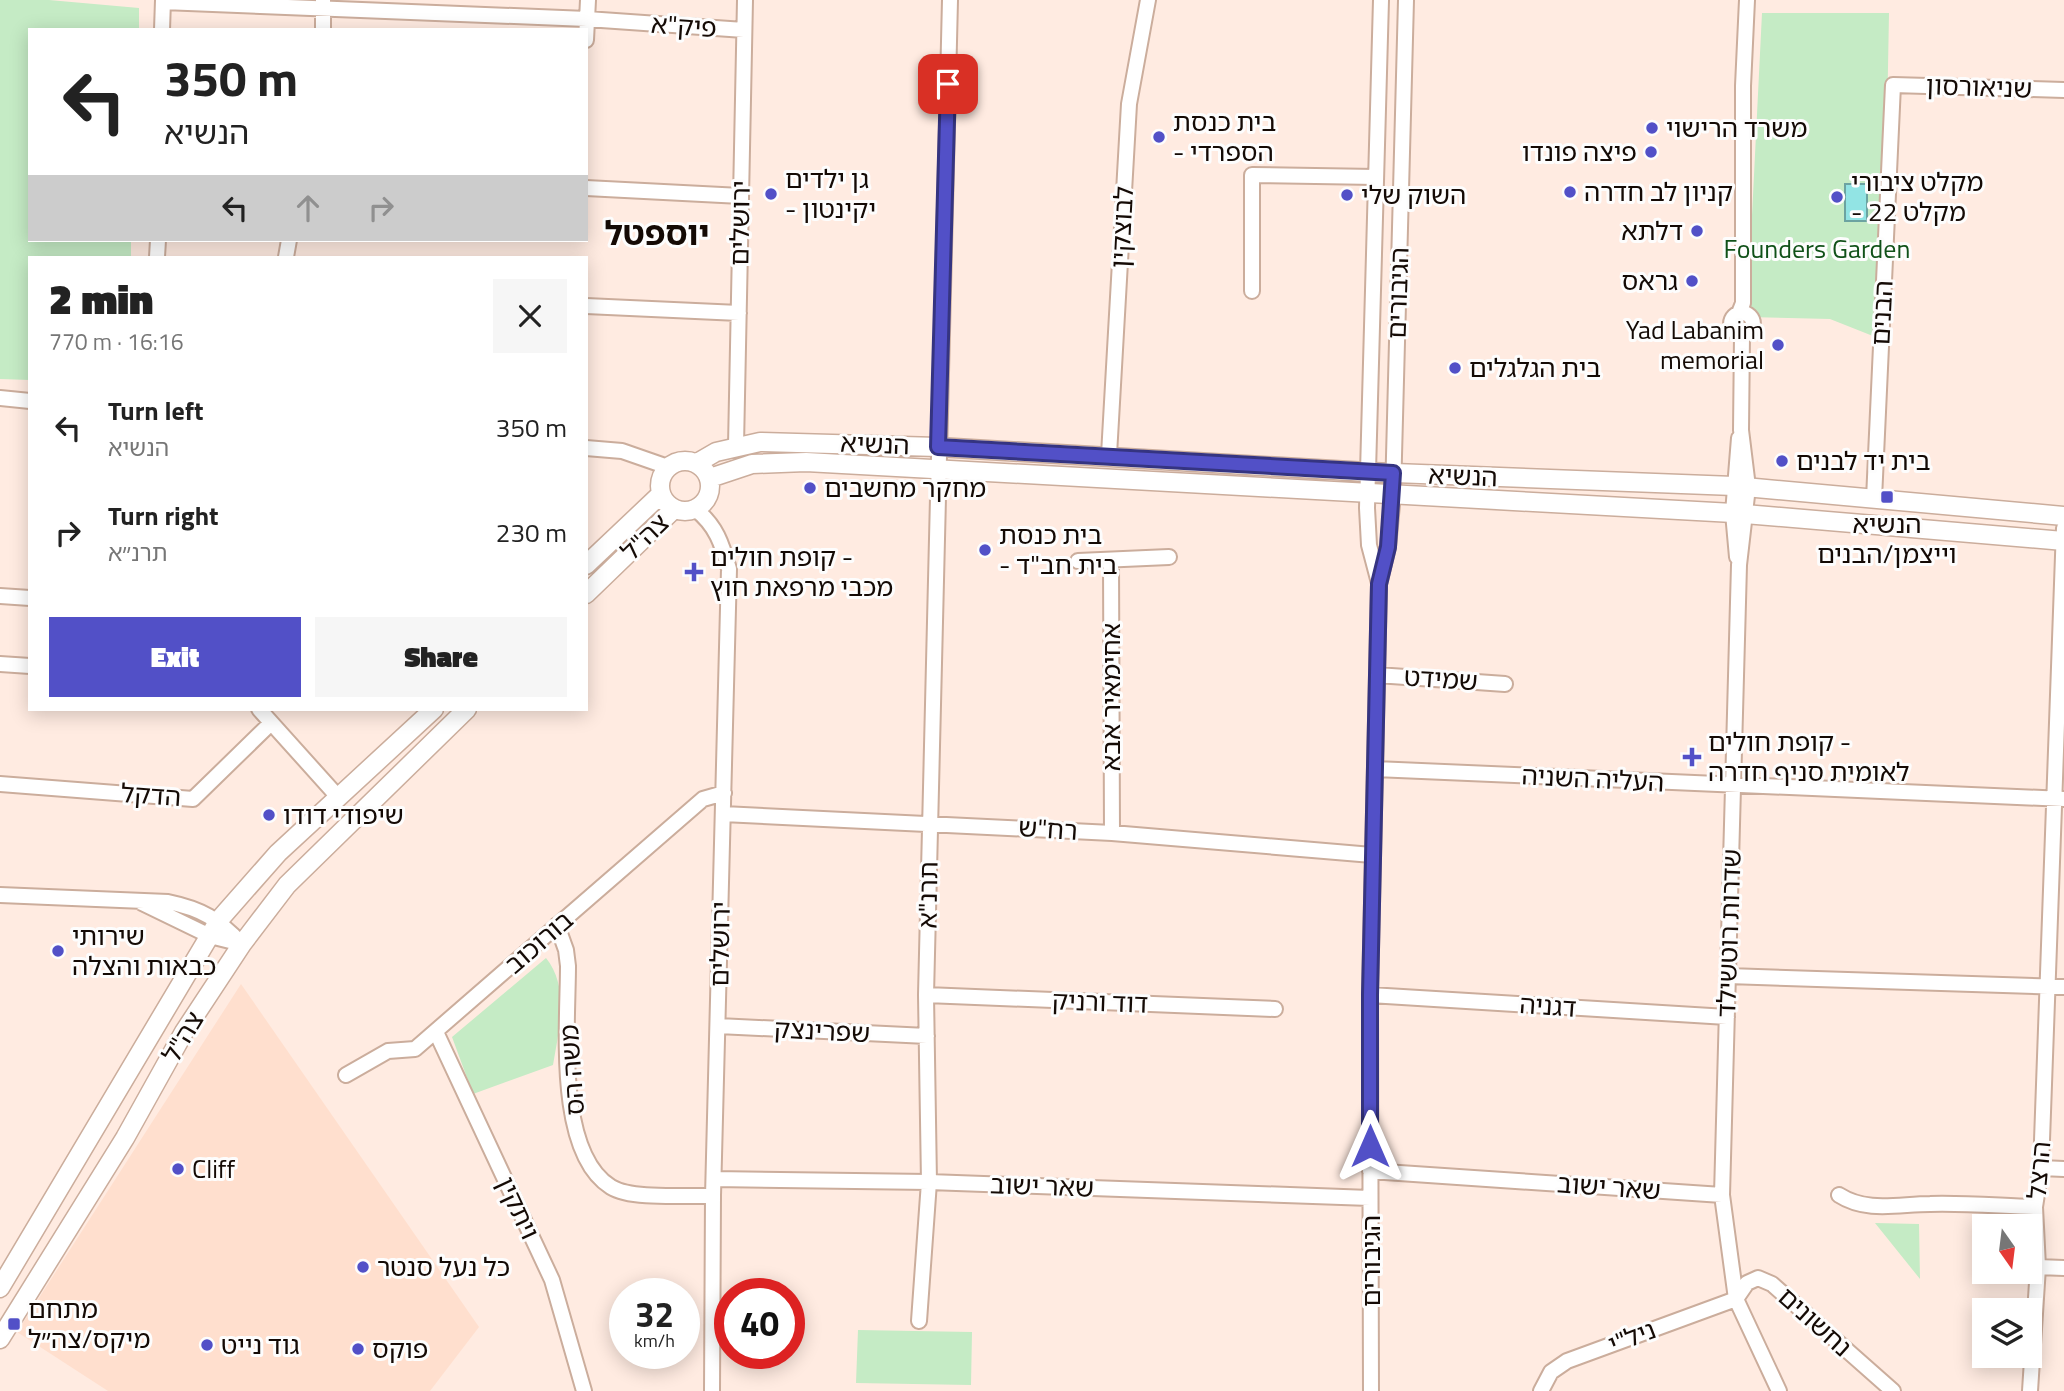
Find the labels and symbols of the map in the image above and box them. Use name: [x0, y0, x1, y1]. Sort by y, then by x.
street label: פיק"א: [650, 4, 718, 47]
pin: [918, 54, 978, 114]
street label: שניאורסון: [1925, 65, 2033, 108]
place label: בית כנסת - הספרדי: [1173, 102, 1276, 171]
place label: משרד הרישוי: [1666, 108, 1807, 147]
marker: משרד הרישוי: [1644, 120, 1660, 136]
marker: בית כנסת - הספרדי: [1151, 129, 1167, 145]
place label: פיצה פונדו: [1522, 132, 1637, 171]
marker: פיצה פונדו: [1643, 144, 1659, 160]
place label: גן ילדים - יקינטון: [785, 159, 876, 228]
place label: מקלט ציבורי - מקלט 22: [1851, 162, 1983, 231]
place label: קניון לב חדרה: [1584, 172, 1733, 211]
place label: השוק שלי: [1361, 175, 1466, 214]
street label: ירושלים: [719, 180, 760, 266]
marker: קניון לב חדרה: [1562, 184, 1578, 200]
street label: לבוצקין: [1100, 185, 1143, 269]
marker: גן ילדים - יקינטון: [763, 186, 779, 202]
marker: השוק שלי: [1339, 187, 1355, 203]
marker: מקלט ציבורי - מקלט 22: [1829, 189, 1845, 205]
district label: יוספטל: [605, 208, 709, 258]
place label: דלתא: [1621, 211, 1683, 250]
marker: דלתא: [1689, 223, 1705, 239]
park label: Founders Garden: [1724, 229, 1910, 268]
street label: הגיבורים: [1376, 246, 1419, 340]
place label: גראס: [1622, 261, 1678, 300]
marker: גראס: [1684, 273, 1700, 289]
street label: הבנים: [1860, 279, 1903, 347]
place label: Yad Labanim memorial: [1626, 310, 1764, 379]
marker: Yad Labanim memorial: [1770, 337, 1786, 353]
place label: בית הגלגלים: [1469, 348, 1601, 387]
marker: בית הגלגלים: [1447, 360, 1463, 376]
street label: הנשיא: [840, 423, 910, 464]
place label: בית יד לבנים: [1796, 441, 1931, 480]
marker: בית יד לבנים: [1774, 453, 1790, 469]
street label: הנשיא: [1428, 455, 1498, 496]
place label: מחקר מחשבים: [824, 468, 986, 507]
marker: מחקר מחשבים: [802, 480, 818, 496]
marker: הנשיא וייצמן/הבנים: [1879, 489, 1895, 505]
street label: צה"ל: [612, 504, 678, 569]
place label: הנשיא וייצמן/הבנים: [1817, 504, 1957, 573]
place label: בית כנסת - בית חב"ד: [999, 515, 1118, 584]
place label: קופת חולים - מכבי מרפאת חוץ: [710, 537, 893, 606]
marker: בית כנסת - בית חב"ד: [977, 542, 993, 558]
marker: קופת חולים - מכבי מרפאת חוץ: [684, 562, 704, 582]
street label: אחימאיר אבא: [1091, 623, 1130, 771]
street label: שמידט: [1403, 656, 1479, 701]
place label: קופת חולים - לאומית סניף חדרה: [1708, 722, 1910, 791]
marker: קופת חולים - לאומית סניף חדרה: [1682, 747, 1702, 767]
street label: העליה השניה: [1521, 755, 1665, 802]
street label: הדקל: [120, 773, 182, 816]
place label: שיפודי דודו: [283, 795, 404, 834]
marker: שיפודי דודו: [261, 807, 277, 823]
street label: רח"ש: [1017, 807, 1079, 850]
street label: שדרות רוטשילד: [1706, 848, 1751, 1018]
street label: תרנ"א: [907, 861, 948, 929]
street label: בורוכוב: [496, 901, 582, 983]
street label: ירושלים: [699, 901, 740, 987]
place label: שירותי כבאות והצלה: [72, 916, 217, 985]
marker: שירותי כבאות והצלה: [50, 943, 66, 959]
street label: דוד ורניק: [1051, 980, 1149, 1023]
street label: דגניה: [1518, 984, 1578, 1027]
street label: צה"ל: [152, 1004, 213, 1070]
street label: שפרינצק: [773, 1009, 871, 1052]
street label: משה הס: [549, 1023, 594, 1117]
position arrow: [1333, 1109, 1407, 1183]
street label: הרצל: [2017, 1139, 2060, 1201]
place label: Cliff: [192, 1149, 235, 1188]
marker: Cliff: [170, 1161, 186, 1177]
street label: שאר ישוב: [1556, 1163, 1662, 1210]
street label: שאר ישוב: [989, 1164, 1095, 1207]
street label: ויתקין: [487, 1170, 550, 1246]
north arrow: [1972, 1214, 2042, 1284]
street label: הגיבורים: [1351, 1215, 1390, 1307]
place label: כל נעל סנטר: [377, 1247, 510, 1286]
marker: כל נעל סנטר: [355, 1259, 371, 1275]
speed limit sign: 40: [714, 1278, 805, 1369]
street label: נחשונים: [1770, 1278, 1861, 1366]
place label: מתחם מיקס/צה״ל: [28, 1289, 150, 1358]
street label: ניל"י: [1602, 1310, 1661, 1363]
marker: מתחם מיקס/צה״ל: [6, 1316, 22, 1332]
place label: גוד נייט: [221, 1325, 300, 1364]
place label: פוקס: [372, 1329, 428, 1368]
marker: גוד נייט: [199, 1337, 215, 1353]
marker: פוקס: [350, 1341, 366, 1357]

